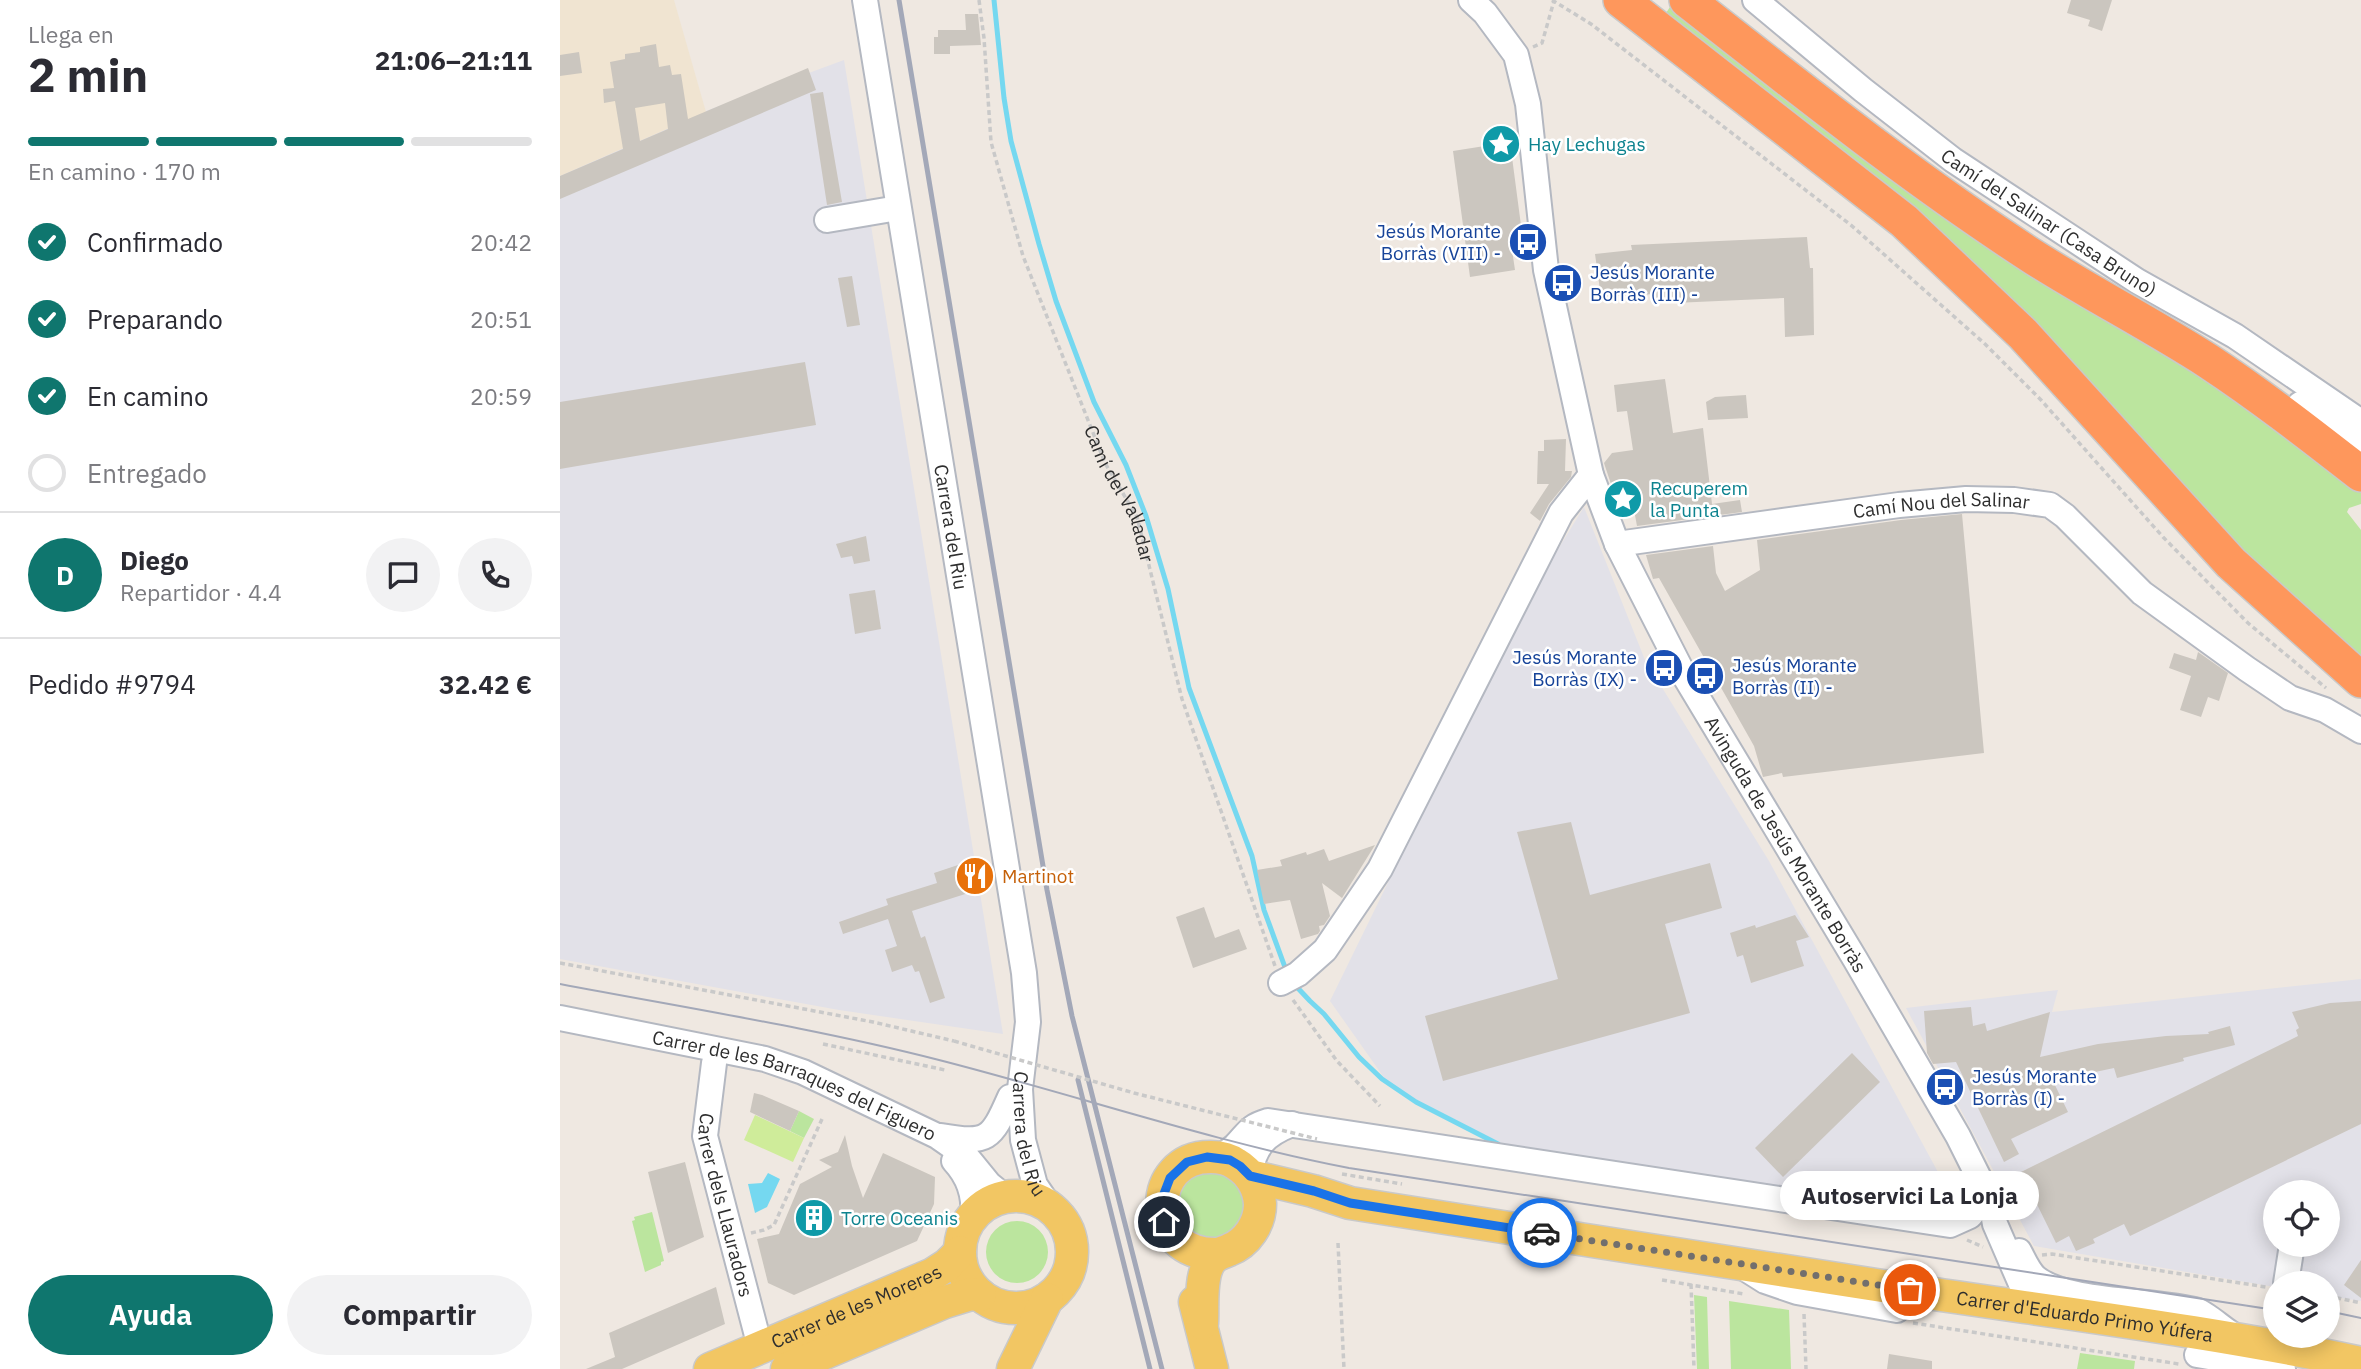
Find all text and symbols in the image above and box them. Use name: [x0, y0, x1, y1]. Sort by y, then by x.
text: Llega en: [28, 19, 114, 49]
text: 21:06–21:11: [375, 43, 532, 77]
text: 2 min: [28, 45, 148, 105]
place icon: Hay Lechugas: [1480, 123, 1522, 165]
place label: Hay Lechugas: [1528, 132, 1646, 156]
street label: Camí del Salinar (Casa Bruno): [1936, 143, 2161, 302]
text: En camino · 170 m: [28, 156, 221, 186]
place label: Jesús Morante Borràs (VIII) -: [1376, 219, 1501, 265]
bus stop icon: Jesús Morante Borràs (VIII) -: [1507, 221, 1549, 263]
icon: check: [28, 223, 66, 261]
text: Confirmado: [87, 225, 223, 259]
text: 20:42: [470, 227, 532, 257]
place label: Jesús Morante Borràs (III) -: [1590, 260, 1715, 306]
bus stop icon: Jesús Morante Borràs (III) -: [1542, 262, 1584, 304]
icon: check: [28, 300, 66, 338]
text: Preparando: [87, 302, 223, 336]
text: 20:51: [470, 304, 532, 334]
icon: check: [28, 377, 66, 415]
text: En camino: [87, 379, 209, 413]
text: 20:59: [470, 381, 532, 411]
street label: Camí del Valladar: [1079, 421, 1160, 565]
text: Entregado: [87, 456, 207, 490]
street label: Carrera del Riu: [929, 463, 973, 591]
place label: Recuperem la Punta: [1650, 476, 1748, 522]
place icon: Recuperem la Punta: [1602, 478, 1644, 520]
street label: Camí Nou del Salinar: [1851, 487, 2031, 523]
button: chat: [366, 538, 440, 612]
button: phone: [458, 538, 532, 612]
text: Diego: [120, 543, 189, 577]
text: D: [56, 558, 74, 592]
text: Repartidor · 4.4: [120, 577, 282, 607]
place label: Jesús Morante Borràs (IX) -: [1512, 645, 1637, 691]
bus stop icon: Jesús Morante Borràs (IX) -: [1643, 647, 1685, 689]
place label: Jesús Morante Borràs (II) -: [1732, 653, 1857, 699]
bus stop icon: Jesús Morante Borràs (II) -: [1684, 655, 1726, 697]
text: Pedido #9794: [28, 667, 196, 701]
text: 32.42 €: [439, 667, 532, 701]
street label: Avinguda de Jesús Morante Borràs: [1700, 712, 1872, 977]
restaurant icon: Martinot: [954, 855, 996, 897]
place label: Martinot: [1002, 864, 1074, 888]
street label: Carrer de les Barraques del Figuero: [650, 1025, 940, 1146]
place label: Jesús Morante Borràs (I) -: [1972, 1064, 2097, 1110]
bus stop icon: Jesús Morante Borràs (I) -: [1924, 1066, 1966, 1108]
street label: Carrera del Riu: [1008, 1070, 1051, 1201]
street label: Carrer dels Llauradors: [693, 1112, 758, 1300]
callout: Autoservici La Lonja: [1780, 1171, 2040, 1220]
text: Autoservici La Lonja: [1801, 1180, 2018, 1210]
map controls: [2263, 1180, 2340, 1348]
button: locate: [2263, 1180, 2340, 1257]
pin: [1134, 1192, 1194, 1252]
building icon: Torre Oceanis: [793, 1197, 835, 1239]
courier: [1507, 1198, 1577, 1268]
icon: home: [1145, 1203, 1183, 1241]
place label: Torre Oceanis: [841, 1206, 958, 1230]
icon: car: [1523, 1214, 1561, 1252]
street label: Carrer de les Moreres: [767, 1260, 946, 1354]
pin: [1880, 1260, 1940, 1320]
icon: bag: [1891, 1271, 1929, 1309]
button: layers: [2263, 1271, 2340, 1348]
button: Ayuda: [28, 1275, 273, 1355]
button: Compartir: [287, 1275, 532, 1355]
street label: Carrer d'Eduardo Primo Yúfera: [1955, 1285, 2215, 1347]

